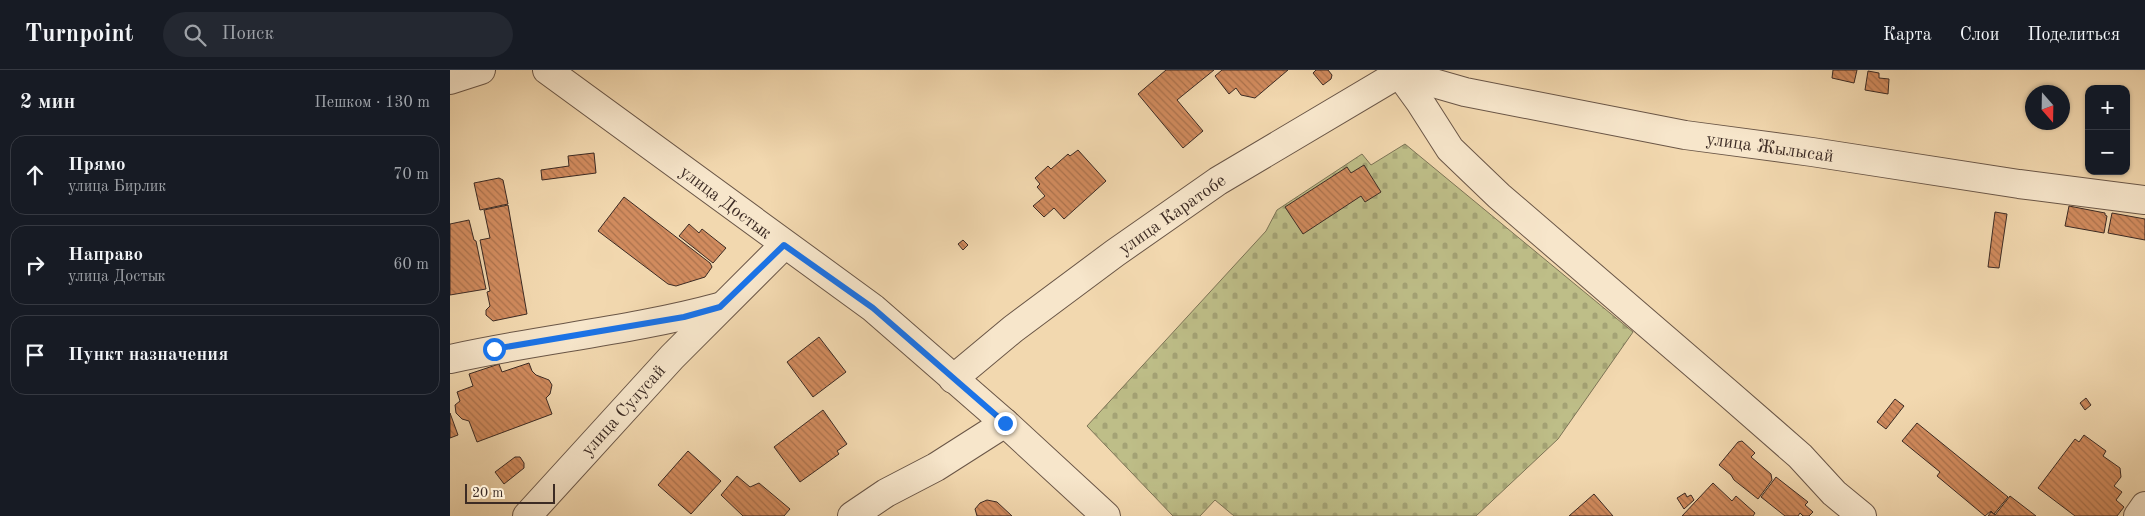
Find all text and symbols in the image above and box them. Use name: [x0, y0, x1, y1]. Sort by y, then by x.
search box: [163, 12, 513, 57]
icon: search: [181, 21, 209, 49]
text: Turnpoint: [25, 23, 133, 47]
text: Поиск: [221, 25, 274, 44]
text: Карта: [1883, 26, 1932, 44]
text: Слои: [1960, 26, 1999, 44]
text: Поделиться: [2027, 26, 2120, 44]
north arrow: [2025, 85, 2070, 130]
map controls: [2085, 85, 2130, 175]
button: +: [2085, 85, 2130, 130]
text: 2 мин: [20, 92, 75, 113]
text: Пешком · 130 m: [314, 95, 430, 111]
street label: улица Жылысай: [1705, 130, 1835, 166]
button: −: [2085, 130, 2130, 175]
text: Прямо: [68, 156, 126, 175]
icon: ahead: [21, 161, 49, 189]
street label: улица Достык: [676, 163, 775, 243]
text: 70 m: [393, 167, 429, 183]
street label: улица Каратобе: [1116, 171, 1229, 258]
text: улица Бирлик: [68, 179, 166, 195]
text: Направо: [68, 246, 143, 265]
icon: right: [21, 251, 49, 279]
text: 60 m: [393, 257, 429, 273]
text: улица Достык: [68, 269, 165, 285]
route start: [483, 338, 506, 361]
icon: arrive: [21, 341, 49, 369]
text: Пункт назначения: [68, 346, 228, 365]
street label: улица Сулусай: [578, 362, 669, 460]
route end: [994, 412, 1017, 435]
scale bar: [465, 481, 555, 504]
text: 20 m: [472, 486, 503, 500]

